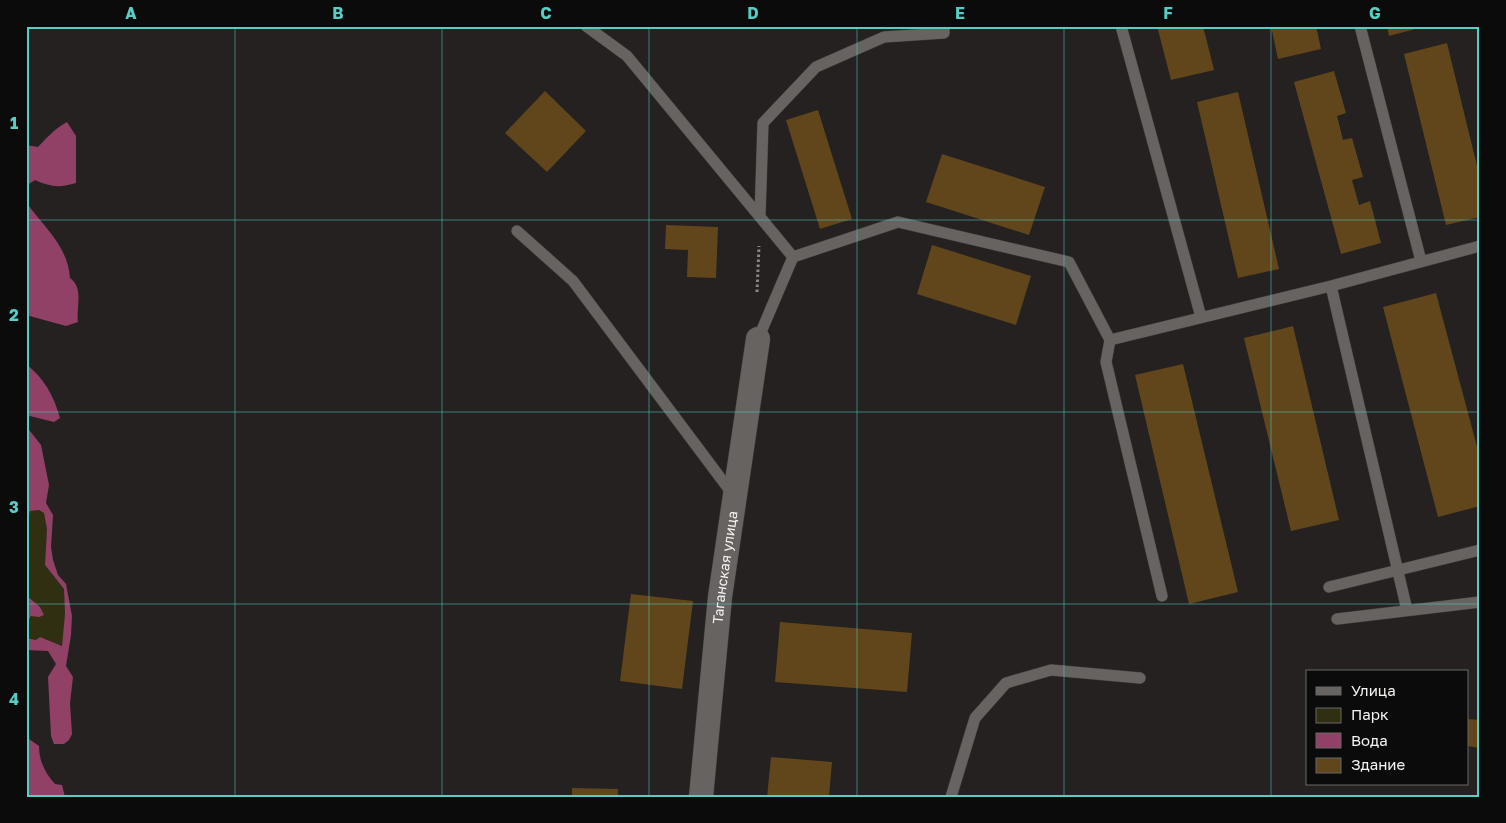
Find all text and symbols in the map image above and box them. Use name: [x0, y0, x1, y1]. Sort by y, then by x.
text: A: [125, 3, 137, 23]
text: B: [332, 3, 344, 23]
text: C: [540, 3, 552, 23]
text: D: [747, 3, 759, 23]
text: E: [955, 3, 965, 23]
text: F: [1163, 3, 1173, 23]
text: G: [1369, 3, 1381, 23]
text: 1: [10, 113, 18, 133]
text: 2: [9, 305, 19, 325]
text: 3: [9, 497, 19, 517]
street label: Таганская улица: [708, 510, 741, 625]
legend: [1306, 670, 1468, 786]
text: Улица: [1351, 681, 1396, 699]
text: 4: [9, 689, 19, 709]
text: Парк: [1351, 705, 1389, 723]
text: Вода: [1351, 731, 1388, 749]
text: Здание: [1351, 755, 1405, 773]

